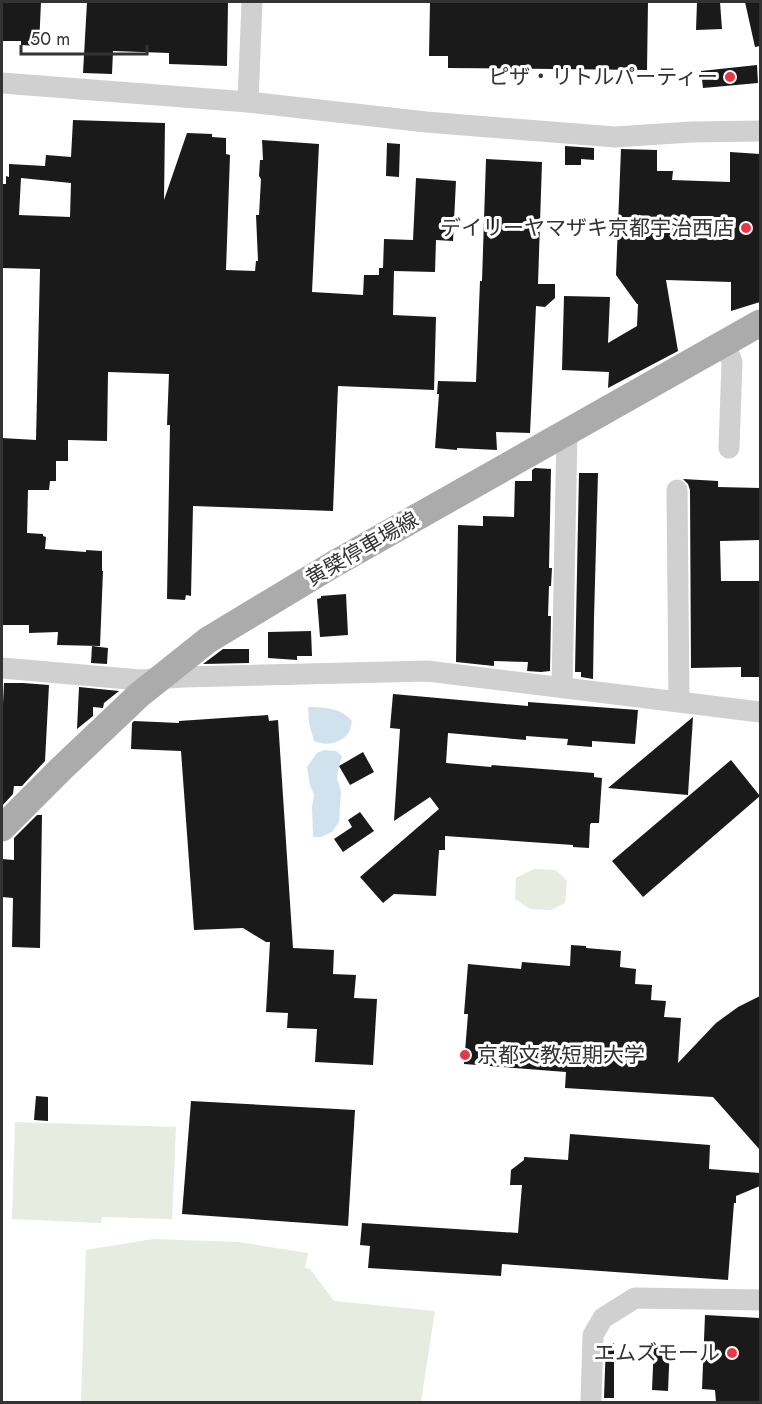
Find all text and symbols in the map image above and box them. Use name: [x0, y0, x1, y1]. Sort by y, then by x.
scale bar: [21, 18, 147, 56]
text: 50 m: [30, 26, 70, 52]
place label: ピザ・リトルパーティー: [488, 62, 718, 92]
marker: ピザ・リトルパーティー: [723, 70, 737, 84]
place label: デイリーヤマザキ京都宇治西店: [440, 213, 734, 243]
marker: デイリーヤマザキ京都宇治西店: [739, 221, 753, 235]
street label: 黄檗停車場線: [300, 505, 424, 593]
place label: 京都文教短期大学: [477, 1040, 645, 1070]
marker: 京都文教短期大学: [458, 1048, 472, 1062]
place label: エムズモール: [594, 1338, 720, 1368]
marker: エムズモール: [725, 1346, 739, 1360]

